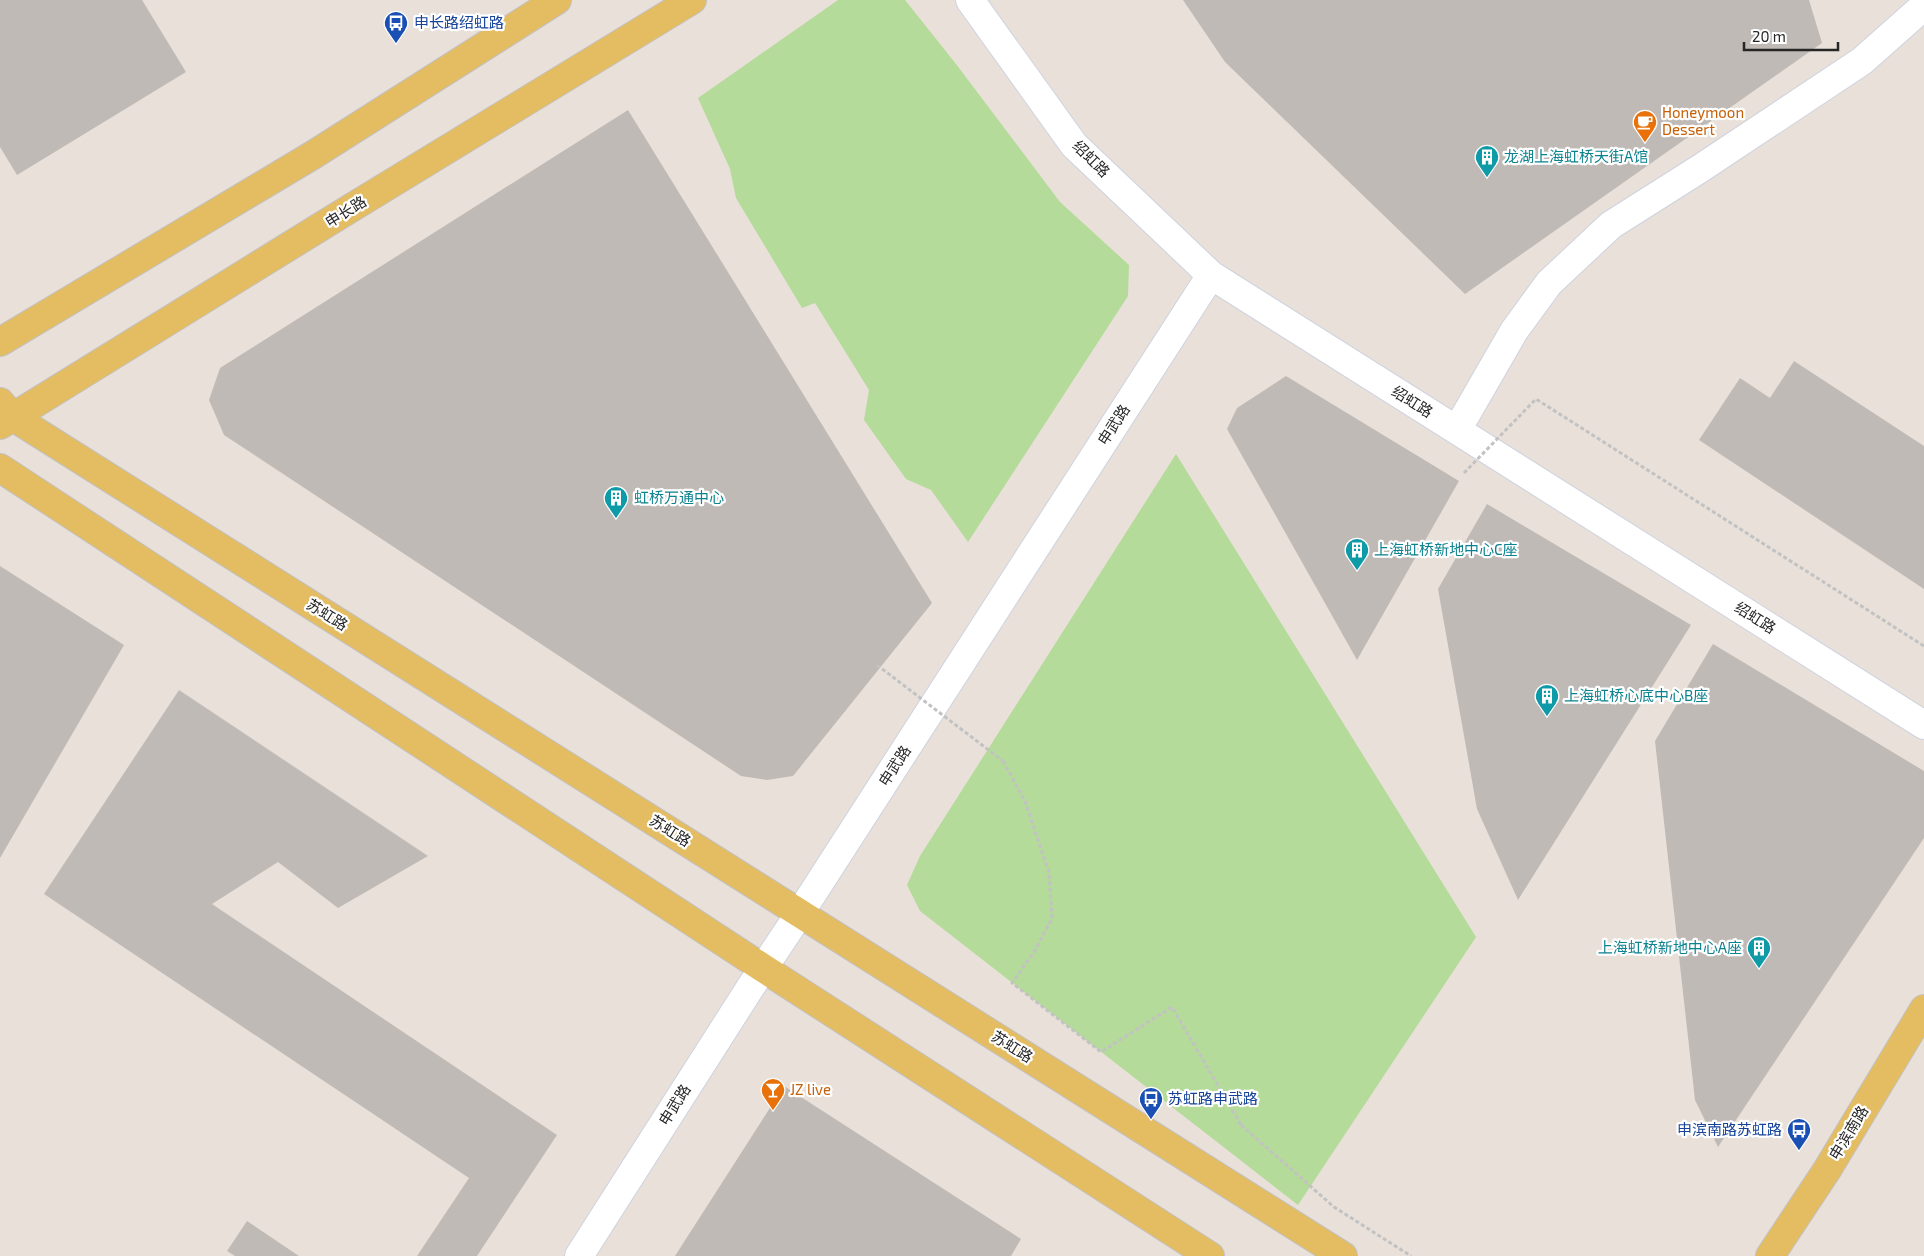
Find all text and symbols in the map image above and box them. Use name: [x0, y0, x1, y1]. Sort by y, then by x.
bus stop icon: 申长路绍虹路: [383, 10, 409, 44]
place label: 申长路绍虹路: [414, 13, 504, 31]
scale bar: [1744, 20, 1838, 52]
text: 20 m: [1752, 27, 1786, 45]
place label: Honeymoon Dessert: [1662, 103, 1744, 138]
cafe icon: Honeymoon Dessert: [1632, 109, 1658, 143]
street label: 绍虹路: [1069, 136, 1114, 181]
building icon: 龙湖上海虹桥天街A馆: [1474, 144, 1500, 178]
place label: 龙湖上海虹桥天街A馆: [1504, 147, 1648, 165]
street label: 申长路: [322, 192, 369, 231]
street label: 绍虹路: [1389, 382, 1436, 421]
street label: 申武路: [1093, 401, 1133, 448]
building icon: 虹桥万通中心: [603, 485, 629, 519]
place label: 虹桥万通中心: [634, 488, 724, 506]
building icon: 上海虹桥新地中心C座: [1344, 537, 1370, 571]
place label: 上海虹桥新地中心C座: [1374, 540, 1518, 558]
street label: 苏虹路: [304, 595, 351, 634]
street label: 绍虹路: [1732, 598, 1779, 637]
building icon: 上海虹桥心底中心B座: [1534, 683, 1560, 717]
place label: 上海虹桥心底中心B座: [1564, 686, 1708, 704]
street label: 申武路: [874, 742, 914, 789]
street label: 苏虹路: [647, 811, 694, 850]
building icon: 上海虹桥新地中心A座: [1746, 935, 1772, 969]
place label: 上海虹桥新地中心A座: [1598, 938, 1742, 956]
street label: 苏虹路: [989, 1027, 1036, 1066]
bar icon: JZ live: [760, 1077, 786, 1111]
place label: JZ live: [790, 1080, 831, 1098]
street label: 申武路: [655, 1081, 694, 1128]
bus stop icon: 苏虹路申武路: [1138, 1086, 1164, 1120]
place label: 苏虹路申武路: [1168, 1089, 1258, 1107]
street label: 申滨南路: [1825, 1102, 1871, 1163]
bus stop icon: 申滨南路苏虹路: [1786, 1117, 1812, 1151]
place label: 申滨南路苏虹路: [1677, 1120, 1782, 1138]

